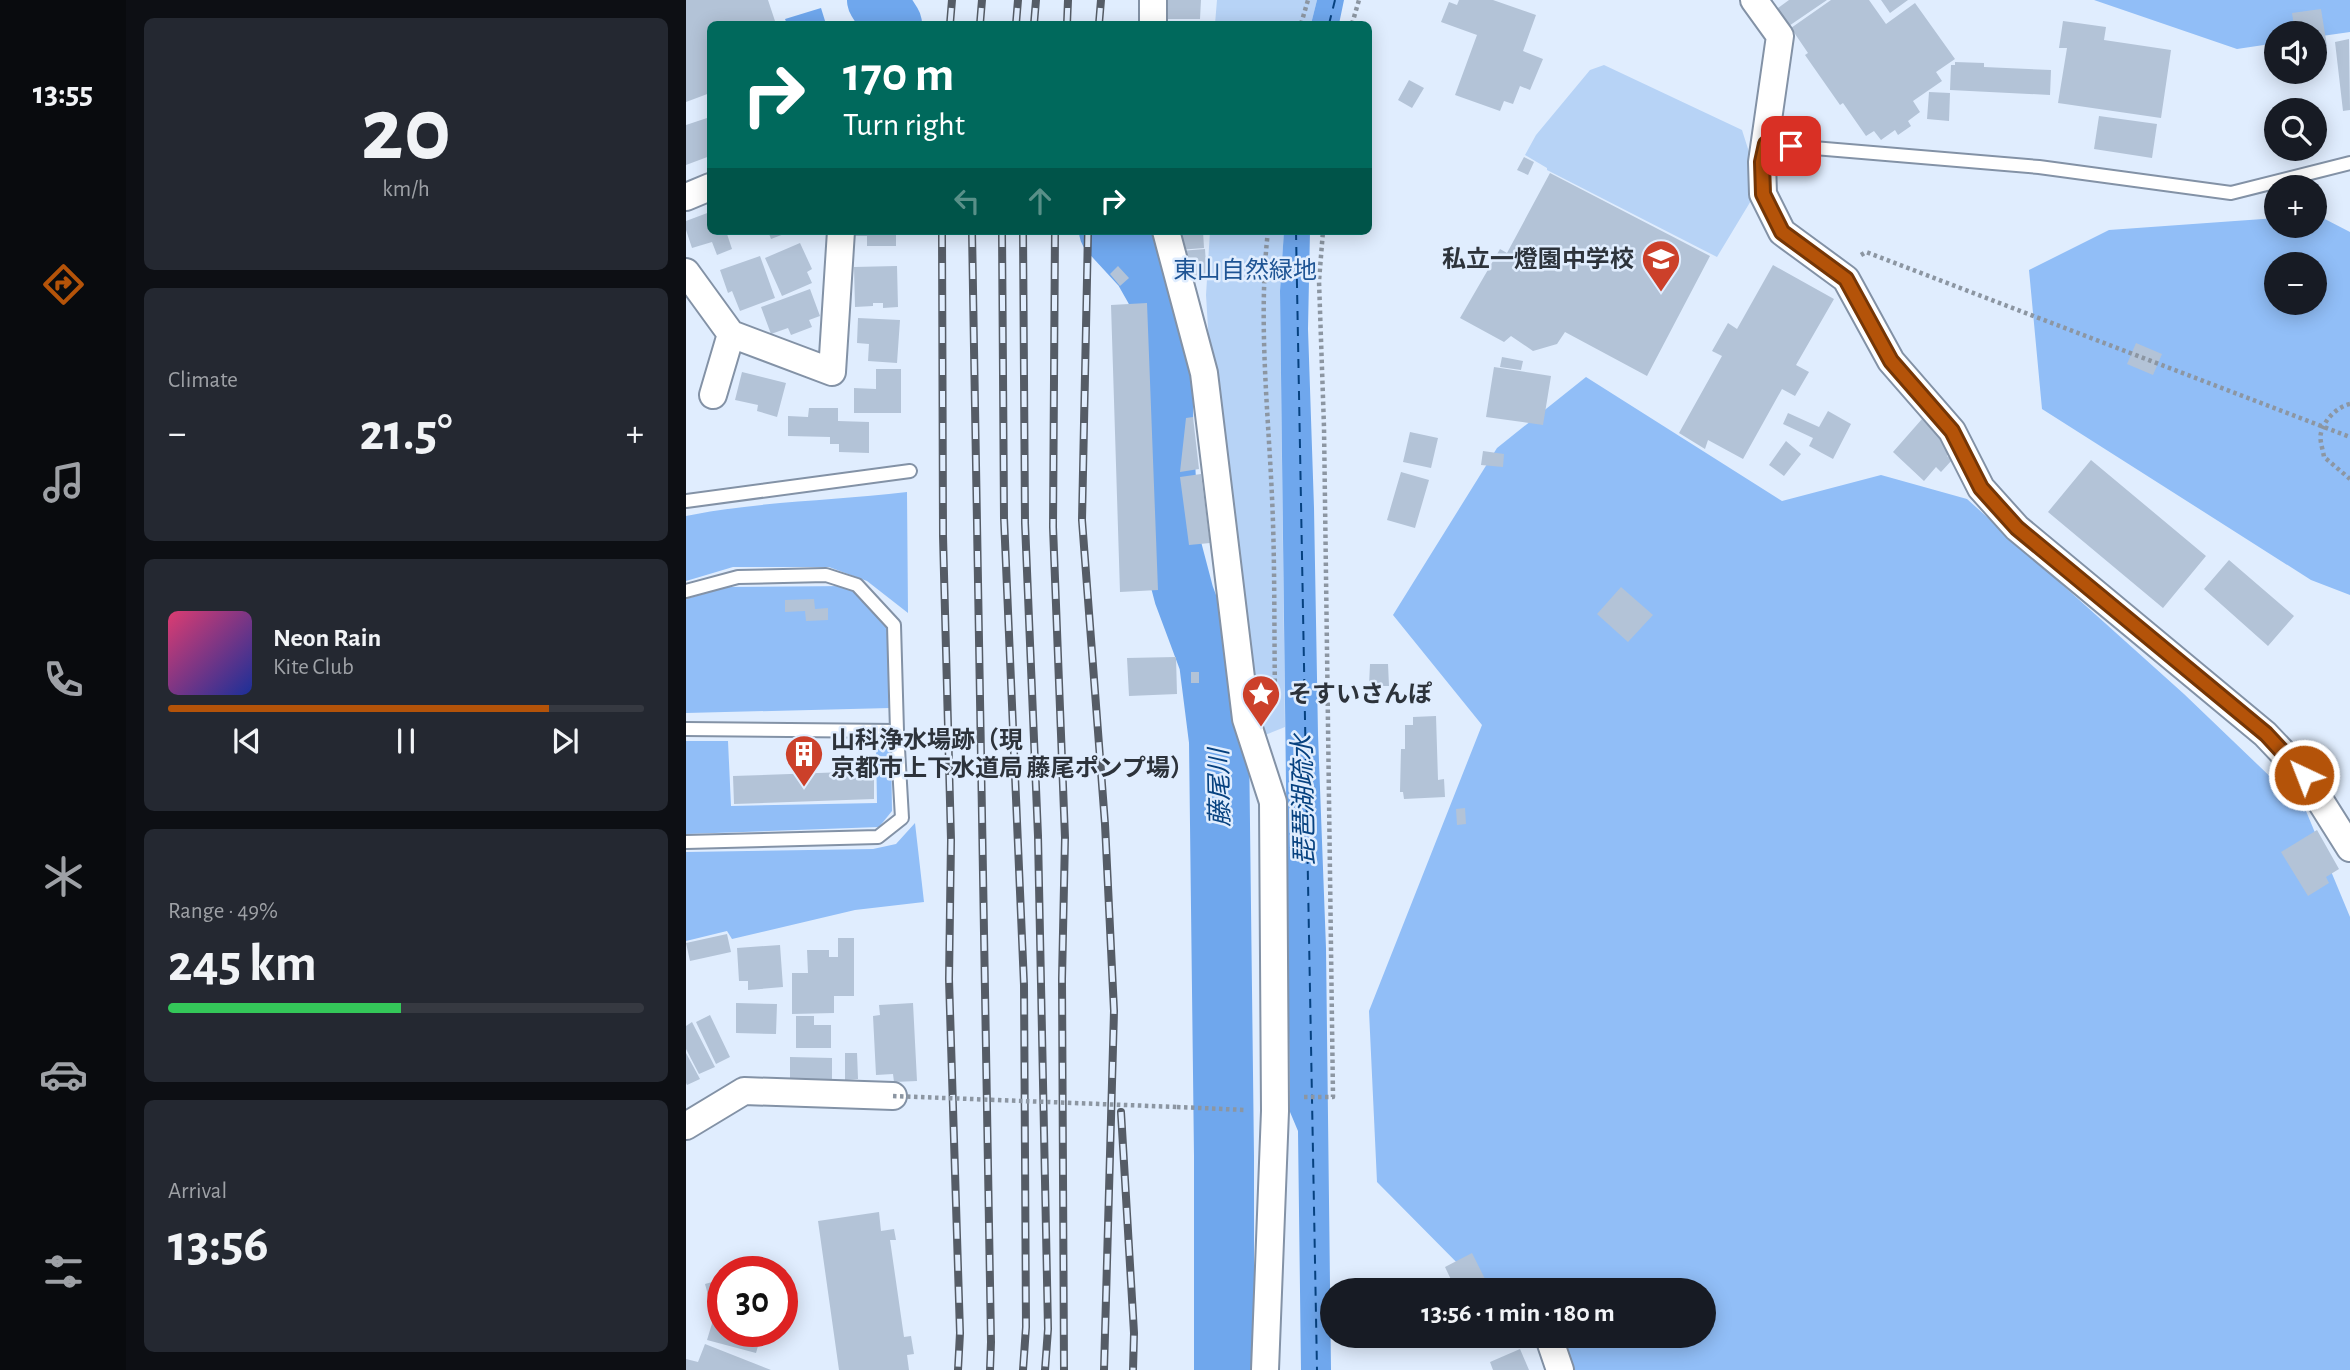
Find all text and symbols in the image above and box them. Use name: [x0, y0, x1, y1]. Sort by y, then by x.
map controls: [2264, 21, 2327, 315]
button: sound: [2264, 21, 2327, 84]
icon: right: [728, 49, 819, 140]
text: 170 m: [843, 51, 954, 100]
text: 13:55: [33, 77, 93, 109]
text: 20: [361, 85, 451, 176]
button: search: [2264, 98, 2327, 161]
text: Turn right: [843, 109, 965, 141]
pin: [1761, 116, 1821, 176]
icon: arrive: [1772, 127, 1810, 165]
button: +: [2264, 175, 2327, 238]
text: km/h: [382, 178, 430, 201]
icon: left: [948, 182, 986, 220]
icon: ahead: [1021, 182, 1059, 220]
icon: right: [1094, 182, 1132, 220]
school or university icon: 私立一燈園中学校: [1640, 238, 1682, 293]
place label: 私立一燈園中学校: [1442, 246, 1634, 272]
button: −: [2264, 252, 2327, 315]
park label: 東山自然緑地: [1173, 257, 1317, 283]
icon: directions: [39, 260, 88, 309]
text: Climate: [168, 369, 238, 392]
text: 21.5°: [360, 407, 452, 459]
text: −: [168, 415, 186, 453]
text: +: [626, 415, 644, 453]
icon: music: [39, 458, 88, 507]
text: Neon Rain: [273, 625, 381, 651]
icon: phone: [39, 655, 88, 704]
text: Kite Club: [273, 656, 354, 679]
place icon: そすいさんぽ: [1240, 673, 1282, 728]
place label: そすいさんぽ: [1288, 681, 1433, 707]
icon: previous: [228, 722, 266, 760]
icon: pause: [387, 722, 425, 760]
icon: next: [546, 722, 584, 760]
place label: 山科浄水場跡（現 京都市上下水道局 藤尾ポンプ場）: [831, 727, 1194, 781]
water label: 琵琶湖疏水: [1289, 732, 1318, 865]
building icon: 山科浄水場跡（現 京都市上下水道局 藤尾ポンプ場）: [783, 733, 825, 788]
position arrow: [2267, 738, 2341, 812]
water label: 藤尾川: [1205, 746, 1234, 827]
icon: climate: [39, 852, 88, 901]
text: Range · 49%: [168, 900, 278, 923]
text: 245 km: [168, 938, 317, 990]
icon: car: [39, 1050, 88, 1099]
text: Arrival: [168, 1180, 227, 1203]
text: 13:56: [168, 1218, 269, 1270]
icon: filters: [39, 1247, 88, 1296]
speed limit sign: 30: [707, 1256, 798, 1347]
text: 13:56 · 1 min · 180 m: [1421, 1300, 1615, 1326]

